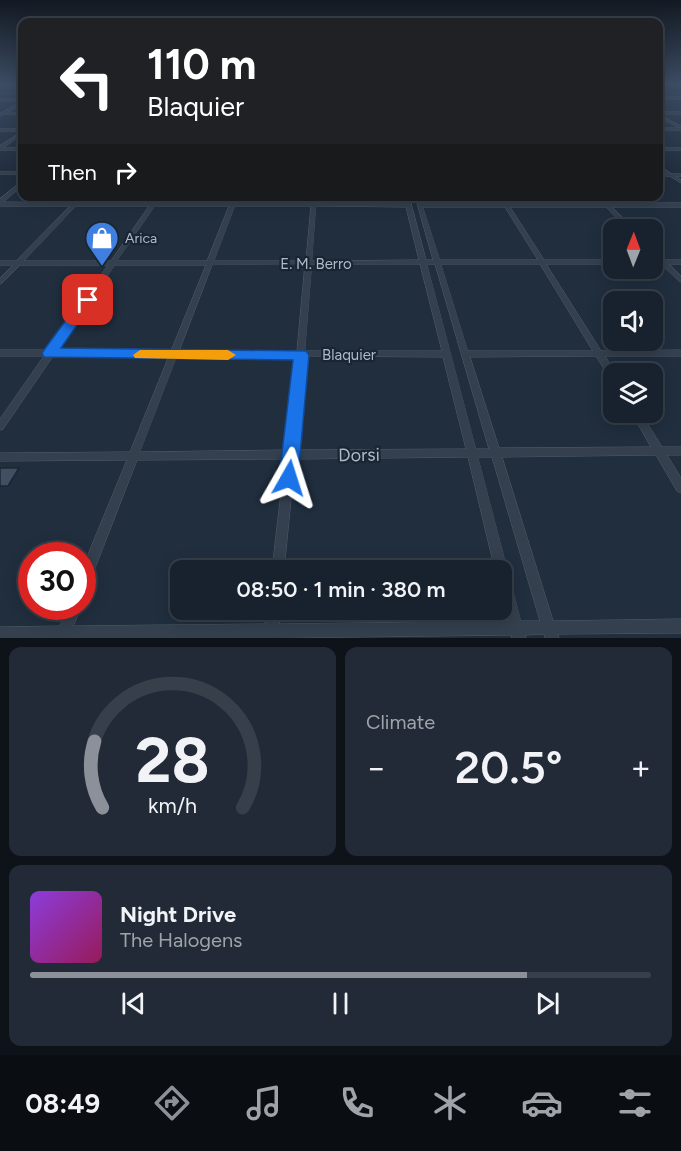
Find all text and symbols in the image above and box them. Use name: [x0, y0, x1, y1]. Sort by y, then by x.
text: 110 m: [147, 39, 256, 90]
icon: left: [48, 42, 126, 120]
text: Blaquier: [147, 90, 244, 123]
icon: right: [109, 156, 142, 189]
text: Then: [48, 159, 97, 186]
north arrow: [603, 219, 663, 279]
map controls: [603, 219, 663, 423]
shop icon: Arica: [84, 220, 120, 267]
place label: Arica: [125, 230, 157, 247]
street label: E. M. Berro: [280, 255, 352, 273]
pin: [62, 274, 113, 325]
icon: arrive: [71, 283, 104, 316]
button: sound: [603, 291, 663, 351]
street label: Blaquier: [322, 346, 376, 364]
button: layers: [603, 363, 663, 423]
street label: Dorsi: [338, 444, 380, 466]
position arrow: [257, 446, 321, 510]
speed limit sign: 30: [18, 542, 96, 620]
text: 08:50 · 1 min · 380 m: [237, 576, 445, 603]
text: Climate: [366, 710, 435, 734]
text: 28: [135, 723, 210, 798]
text: 20.5°: [454, 740, 563, 794]
text: −: [366, 748, 387, 787]
text: +: [630, 748, 651, 787]
text: km/h: [148, 794, 197, 819]
text: Night Drive: [120, 901, 236, 928]
text: The Halogens: [120, 928, 242, 952]
icon: previous: [117, 987, 150, 1020]
icon: pause: [324, 987, 357, 1020]
icon: next: [531, 987, 564, 1020]
icon: directions: [151, 1082, 193, 1124]
icon: music: [243, 1082, 285, 1124]
icon: phone: [336, 1082, 378, 1124]
icon: climate: [429, 1082, 471, 1124]
icon: car: [521, 1082, 563, 1124]
icon: filters: [614, 1082, 656, 1124]
text: 08:49: [25, 1087, 100, 1120]

